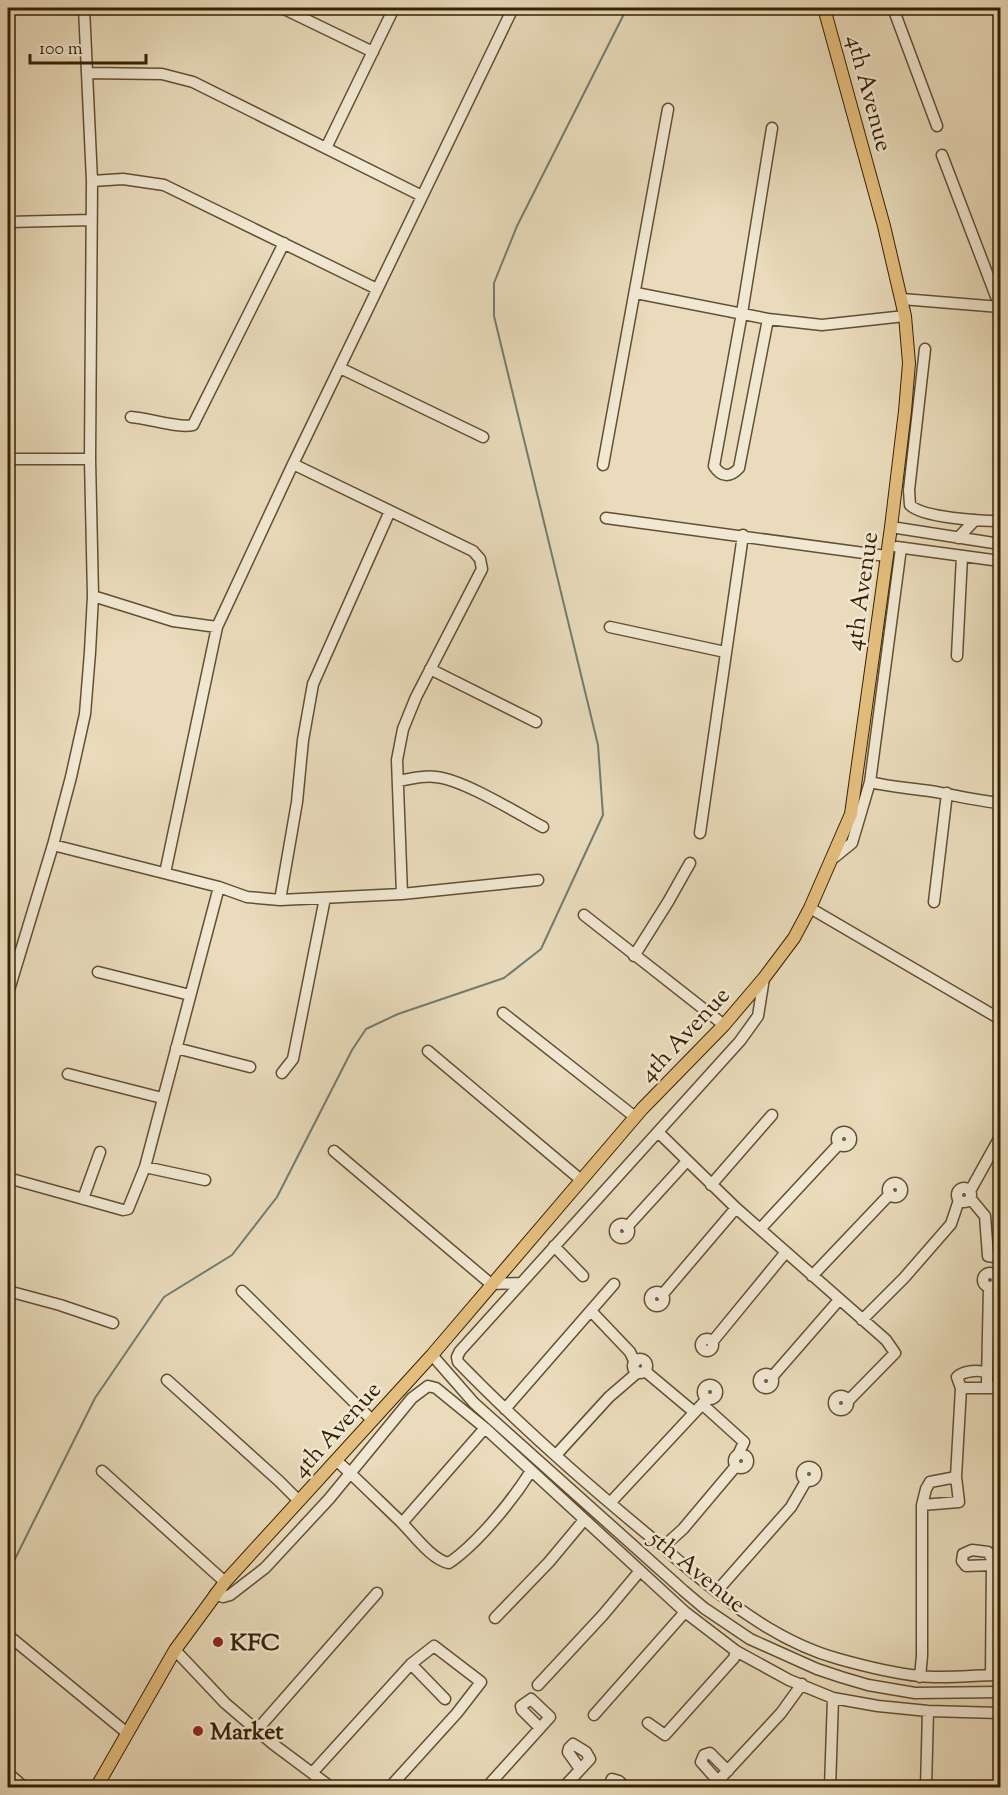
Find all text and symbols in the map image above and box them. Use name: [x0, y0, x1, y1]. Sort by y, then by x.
scale bar: [30, 27, 146, 65]
street label: 4th Avenue: [836, 31, 900, 156]
text: 100 m: [39, 37, 83, 63]
street label: 4th Avenue: [838, 530, 888, 653]
street label: 4th Avenue: [632, 980, 739, 1091]
street label: 4th Avenue: [285, 1375, 390, 1486]
street label: 5th Avenue: [639, 1522, 752, 1622]
place label: KFC: [230, 1627, 280, 1661]
marker: KFC: [211, 1635, 225, 1649]
place label: Market: [210, 1716, 284, 1750]
marker: Market: [191, 1724, 205, 1738]

